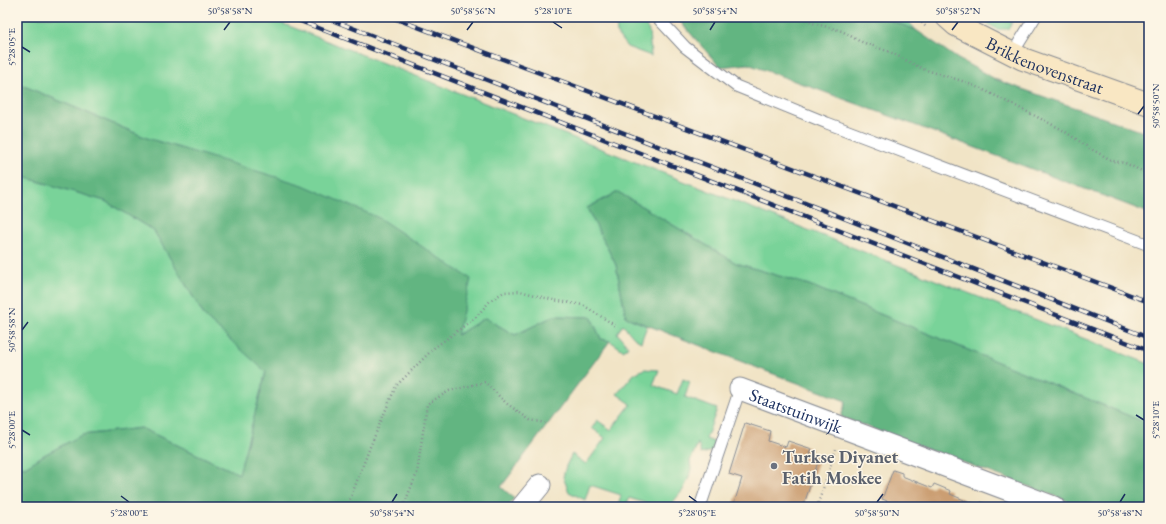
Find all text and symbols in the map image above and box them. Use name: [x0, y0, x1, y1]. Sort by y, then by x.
text: 50°58'58"N: [208, 4, 253, 17]
text: 50°58'56"N: [451, 4, 496, 17]
text: 5°28'10"E: [534, 4, 572, 17]
text: 50°58'54"N: [693, 4, 738, 17]
text: 50°58'52"N: [936, 4, 981, 17]
text: 5°28'05"E: [5, 28, 18, 66]
street label: Brikkenovenstraat: [983, 31, 1107, 99]
text: 50°58'50"N: [1149, 83, 1162, 128]
text: 50°58'58"N: [5, 307, 18, 352]
street label: Staatstuinwijk: [746, 382, 847, 438]
text: 5°28'10"E: [1149, 401, 1162, 439]
text: 5°28'00"E: [5, 411, 18, 449]
place label: Turkse Diyanet Fatih Moskee: [782, 445, 899, 489]
marker: Turkse Diyanet Fatih Moskee: [769, 461, 779, 471]
text: 5°28'00"E: [110, 506, 148, 519]
text: 50°58'54"N: [370, 506, 415, 519]
text: 5°28'05"E: [678, 506, 716, 519]
text: 50°58'50"N: [855, 506, 900, 519]
text: 50°58'48"N: [1098, 506, 1143, 519]

